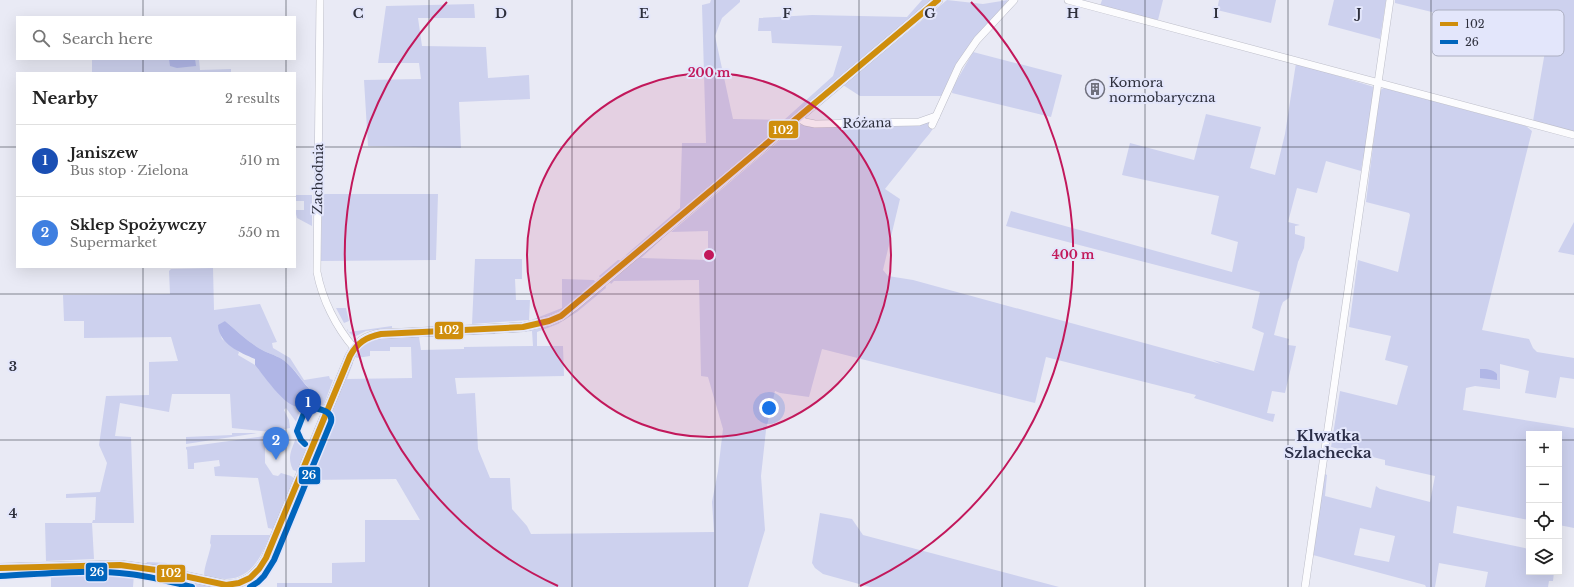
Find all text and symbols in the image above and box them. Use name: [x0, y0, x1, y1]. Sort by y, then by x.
text: C: [353, 5, 364, 22]
text: D: [495, 5, 507, 22]
text: E: [639, 5, 649, 22]
text: F: [783, 5, 792, 22]
text: G: [924, 5, 936, 22]
text: H: [1067, 5, 1079, 22]
text: I: [1213, 5, 1219, 22]
text: J: [1353, 5, 1362, 22]
legend: [1432, 10, 1564, 56]
search box: [16, 16, 296, 60]
text: 102: [1465, 17, 1485, 31]
icon: search: [30, 27, 52, 49]
text: Search here: [62, 29, 153, 48]
text: 26: [1465, 35, 1479, 49]
text: 200 m: [688, 65, 731, 80]
place label: Komora normobaryczna: [1109, 74, 1216, 106]
building icon: Komora normobaryczna: [1084, 78, 1106, 100]
text: Nearby: [32, 88, 98, 109]
text: 2 results: [225, 90, 280, 107]
street label: Różana: [842, 114, 893, 132]
line badge: 102: [768, 120, 799, 139]
text: 102: [773, 123, 793, 137]
text: Janiszew: [70, 143, 138, 162]
street label: Zachodnia: [309, 143, 327, 215]
text: 1: [42, 152, 48, 169]
text: 510 m: [240, 152, 280, 169]
text: Bus stop · Zielona: [70, 162, 188, 179]
text: Sklep Spożywczy: [70, 215, 207, 234]
text: 2: [41, 224, 49, 241]
text: 550 m: [238, 224, 280, 241]
text: Supermarket: [70, 234, 157, 251]
text: 400 m: [1052, 247, 1095, 262]
centre of rings: [702, 248, 716, 262]
line badge: 102: [434, 321, 464, 340]
text: 102: [439, 323, 459, 337]
text: 3: [9, 358, 17, 375]
pin: 1: [295, 389, 321, 422]
your location: [759, 398, 779, 418]
district label: Klwatka Szlachecka: [1284, 426, 1372, 462]
pin: 2: [263, 427, 289, 460]
map controls: [1526, 431, 1562, 575]
button: +: [1526, 431, 1562, 467]
line badge: 26: [298, 466, 321, 485]
button: −: [1526, 467, 1562, 503]
text: 26: [302, 468, 316, 482]
button: locate: [1526, 503, 1562, 539]
text: 4: [9, 505, 18, 522]
button: layers: [1526, 539, 1562, 575]
line badge: 26: [85, 562, 108, 582]
line badge: 102: [156, 564, 186, 583]
text: 26: [90, 565, 104, 579]
text: 102: [161, 566, 181, 580]

